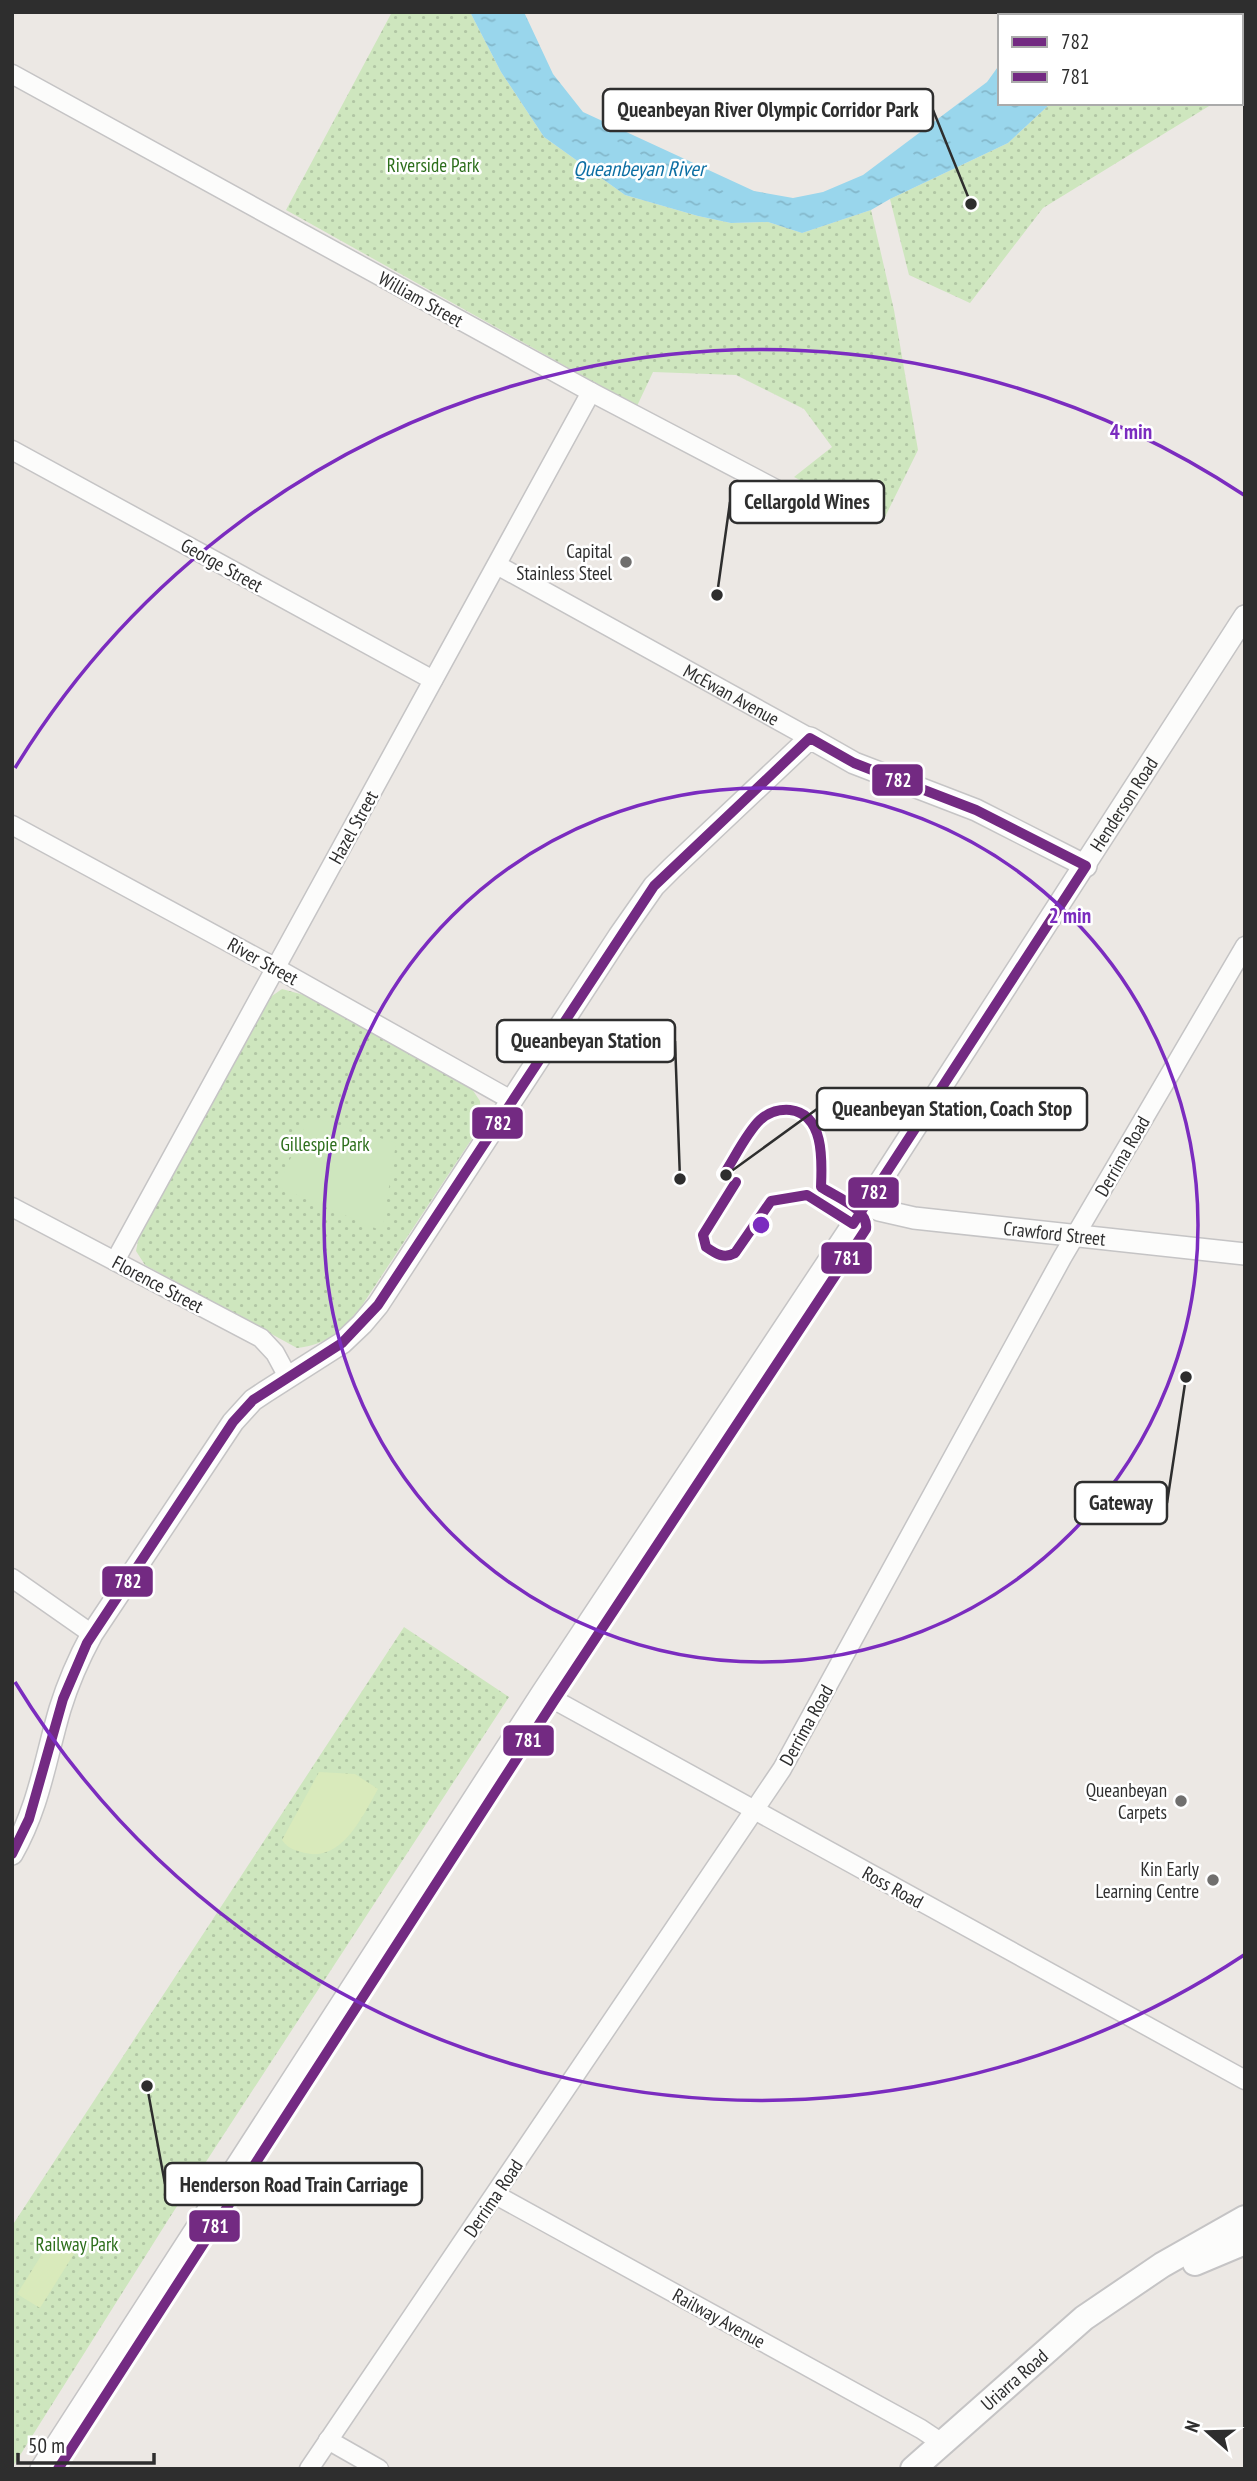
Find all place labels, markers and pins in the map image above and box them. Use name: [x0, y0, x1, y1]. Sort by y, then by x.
callout: Queanbeyan River Olympic Corridor Park: [603, 89, 933, 131]
callout: Cellargold Wines: [730, 481, 884, 523]
place label: Capital Stainless Steel: [516, 539, 613, 585]
marker: Capital Stainless Steel: [618, 554, 634, 570]
callout: Queanbeyan Station: [497, 1020, 675, 1062]
callout: Queanbeyan Station, Coach Stop: [817, 1088, 1087, 1130]
centre of rings: [749, 1213, 773, 1237]
callout: Gateway: [1075, 1482, 1167, 1524]
place label: Queanbeyan Carpets: [1086, 1778, 1167, 1824]
marker: Queanbeyan Carpets: [1173, 1793, 1189, 1809]
place label: Kin Early Learning Centre: [1096, 1857, 1200, 1903]
marker: Kin Early Learning Centre: [1205, 1872, 1221, 1888]
callout: Henderson Road Train Carriage: [165, 2163, 422, 2205]

